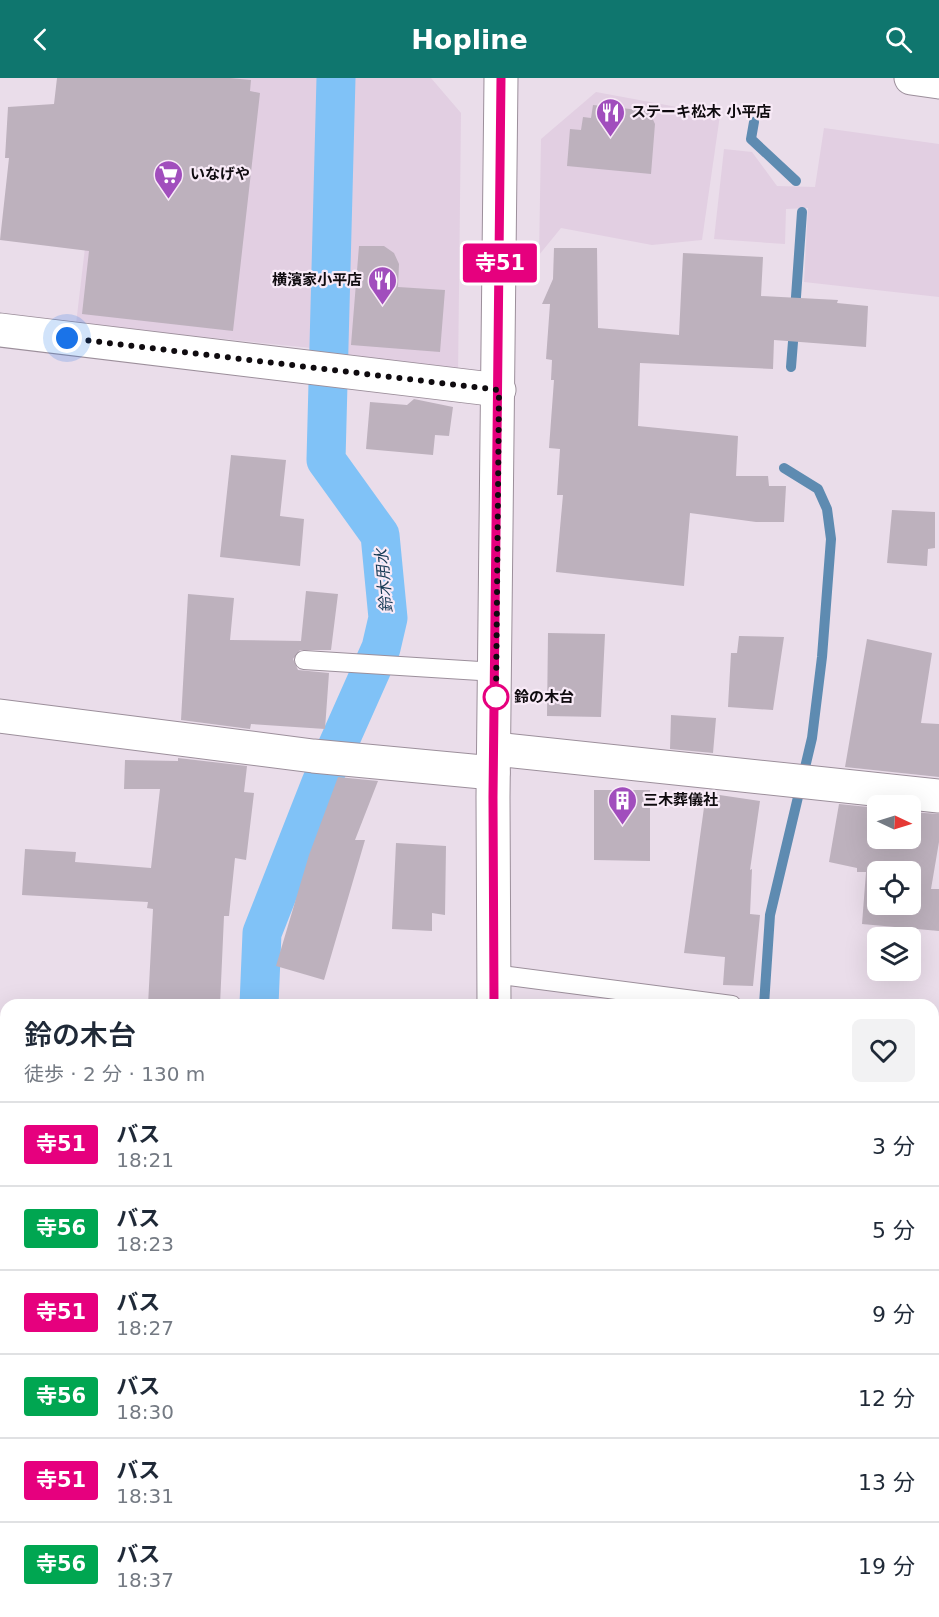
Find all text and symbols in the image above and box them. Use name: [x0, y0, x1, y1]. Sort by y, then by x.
icon: back: [24, 23, 57, 56]
icon: search: [882, 23, 915, 56]
text: Hopline: [411, 24, 528, 55]
restaurant icon: ステーキ松木 小平店: [594, 96, 626, 138]
place label: ステーキ松木 小平店: [631, 103, 771, 121]
supermarket icon: いなげや: [153, 158, 185, 200]
place label: いなげや: [190, 165, 250, 183]
line badge: 寺51: [466, 244, 534, 282]
text: 寺51: [475, 251, 525, 275]
restaurant icon: 横濱家小平店: [367, 264, 399, 306]
place label: 横濱家小平店: [272, 271, 362, 289]
your location: [52, 323, 82, 353]
water label: 鈴木用水: [372, 546, 396, 614]
marker: 鈴の木台: [483, 684, 509, 710]
place label: 鈴の木台: [514, 688, 574, 706]
building icon: 三木葬儀社: [606, 784, 638, 826]
place label: 三木葬儀社: [643, 791, 718, 809]
north arrow: [867, 795, 921, 849]
map controls: [867, 795, 921, 981]
button: locate: [867, 861, 921, 915]
button: layers: [867, 927, 921, 981]
text: 鈴の木台: [24, 1019, 136, 1052]
button: heart: [852, 1019, 915, 1082]
text: 徒歩 · 2 分 · 130 m: [24, 1062, 205, 1086]
text: バス: [116, 1122, 160, 1147]
text: 寺51: [36, 1132, 86, 1156]
text: 3 分: [872, 1134, 915, 1159]
text: 18:21: [116, 1148, 174, 1172]
text: バス: [116, 1206, 160, 1231]
text: 寺56: [36, 1216, 86, 1240]
text: 5 分: [872, 1218, 915, 1243]
text: 18:23: [116, 1232, 174, 1256]
text: バス: [116, 1290, 160, 1315]
text: 寺51: [36, 1300, 86, 1324]
text: 9 分: [872, 1302, 915, 1327]
text: 18:27: [116, 1316, 174, 1340]
text: バス: [116, 1374, 160, 1399]
text: 寺56: [36, 1384, 86, 1408]
text: 12 分: [858, 1386, 915, 1411]
text: 18:30: [116, 1400, 174, 1424]
text: バス: [116, 1458, 160, 1483]
text: 寺51: [36, 1468, 86, 1492]
text: 13 分: [858, 1470, 915, 1495]
text: 18:31: [116, 1484, 174, 1508]
text: バス: [116, 1542, 160, 1567]
text: 寺56: [36, 1552, 86, 1576]
text: 19 分: [858, 1554, 915, 1579]
text: 18:37: [116, 1568, 174, 1592]

